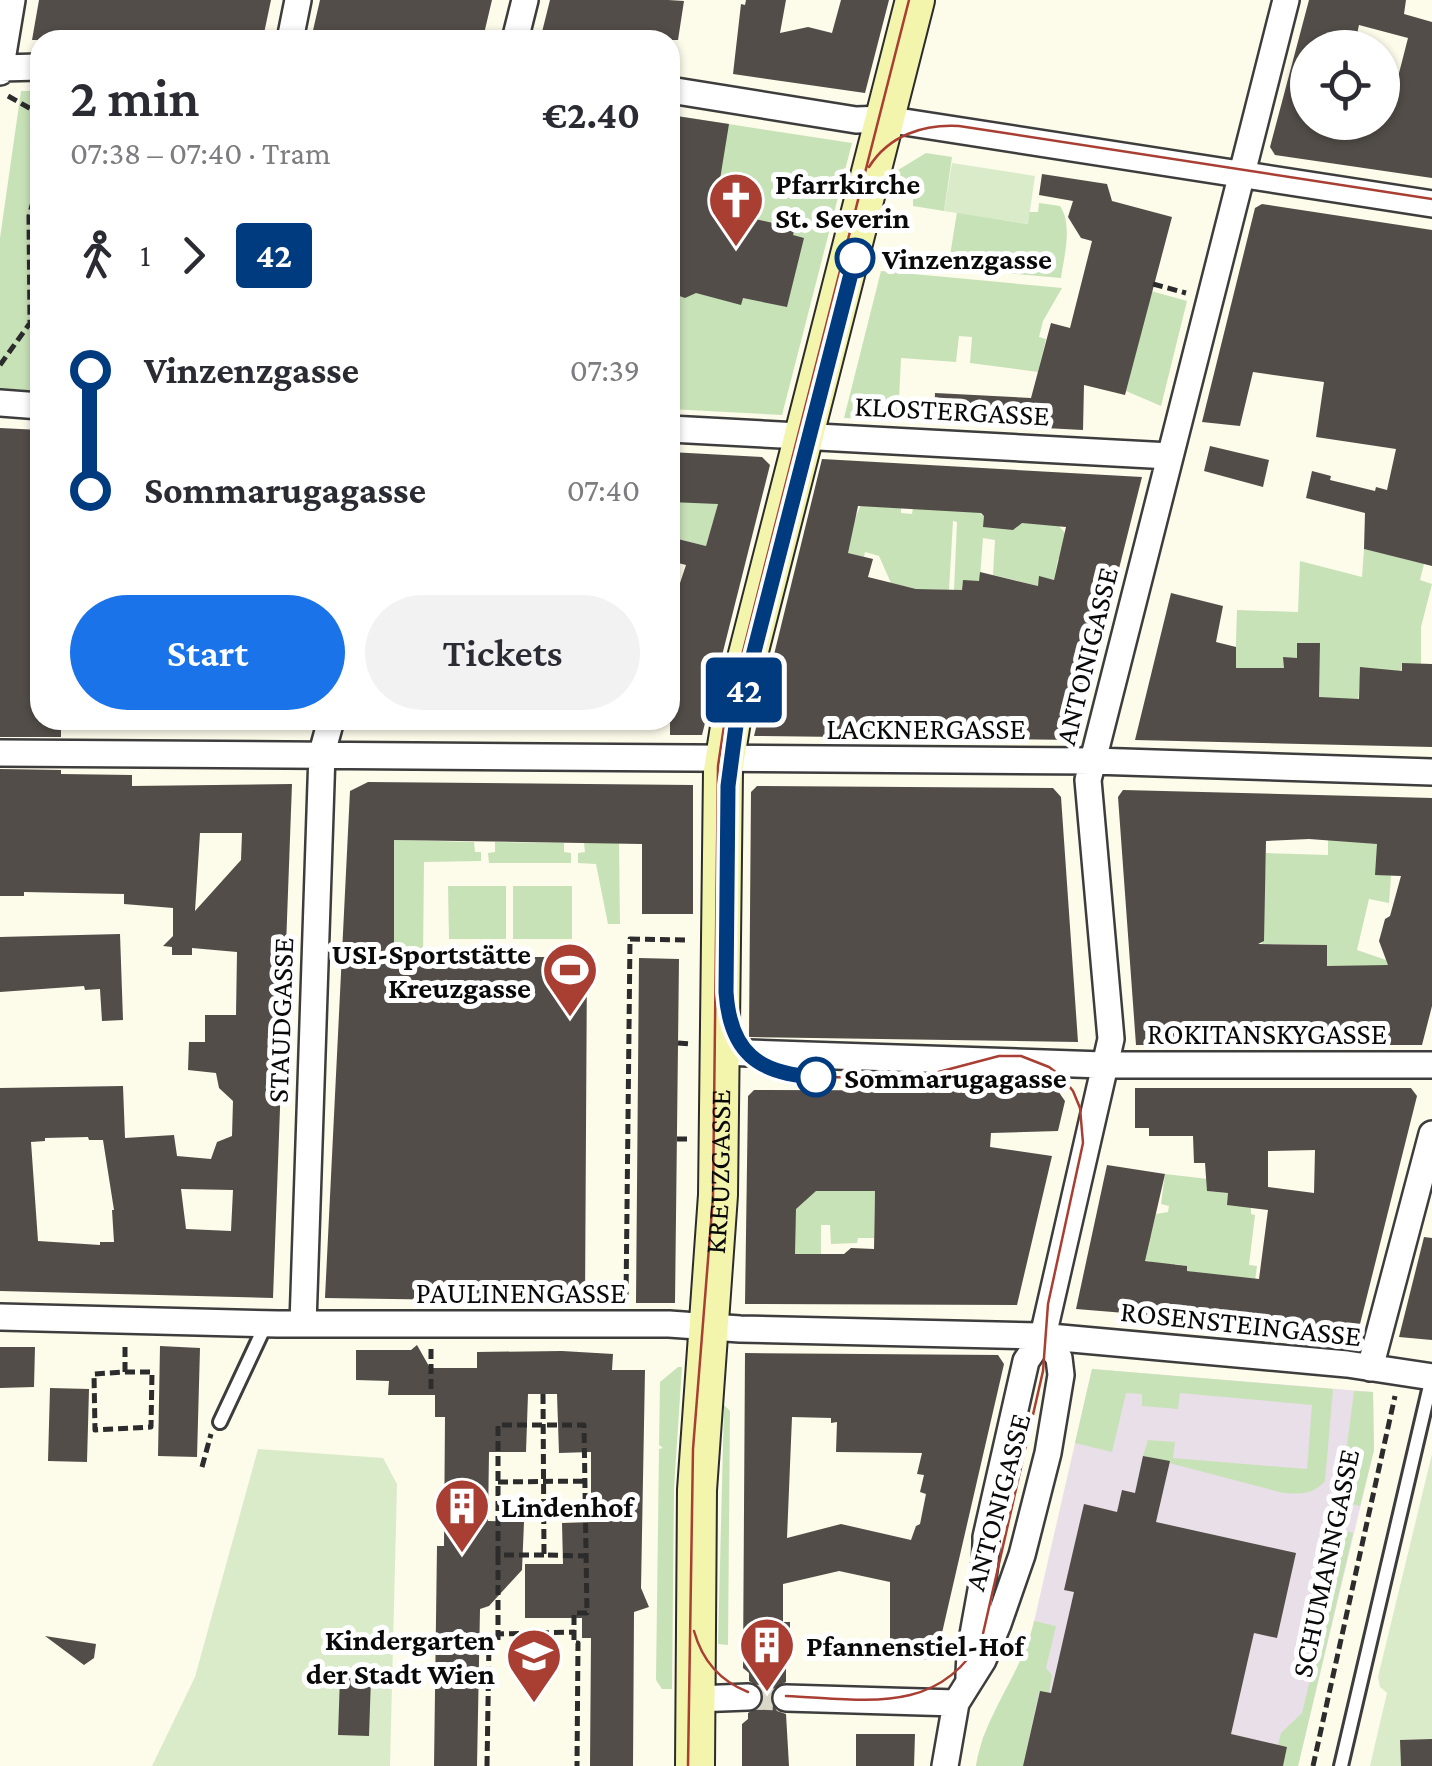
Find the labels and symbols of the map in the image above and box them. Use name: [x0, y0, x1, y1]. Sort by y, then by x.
place label: Pfarrkirche St. Severin: [775, 167, 920, 234]
church icon: Pfarrkirche St. Severin: [706, 170, 766, 249]
marker: Vinzenzgasse: [836, 239, 874, 277]
place label: Vinzenzgasse: [881, 242, 1052, 275]
street label: KLOSTERGASSE: [854, 388, 1050, 432]
street label: ANTONIGASSE: [1048, 564, 1124, 748]
line badge: 42: [699, 658, 789, 722]
street label: LACKNERGASSE: [826, 712, 1026, 745]
street label: STAUDGASSE: [261, 937, 299, 1103]
place label: USI-Sportstätte Kreuzgasse: [331, 937, 531, 1004]
sports icon: USI-Sportstätte Kreuzgasse: [540, 940, 600, 1019]
street label: ROKITANSKYGASSE: [1147, 1017, 1387, 1050]
marker: Sommarugagasse: [797, 1058, 835, 1096]
place label: Sommarugagasse: [844, 1061, 1067, 1094]
street label: KREUZGASSE: [697, 1089, 736, 1255]
street label: PAULINENGASSE: [416, 1276, 626, 1309]
street label: ROSENSTEINGASSE: [1119, 1294, 1363, 1352]
street label: ANTONIGASSE: [958, 1410, 1036, 1594]
street label: SCHUMANNGASSE: [1285, 1446, 1365, 1680]
building icon: Lindenhof: [432, 1476, 492, 1555]
place label: Lindenhof: [501, 1490, 635, 1523]
building icon: Pfannenstiel-Hof: [737, 1615, 797, 1694]
place label: Kindergarten der Stadt Wien: [306, 1623, 495, 1690]
school or university icon: Kindergarten der Stadt Wien: [504, 1626, 564, 1705]
place label: Pfannenstiel-Hof: [806, 1629, 1027, 1662]

